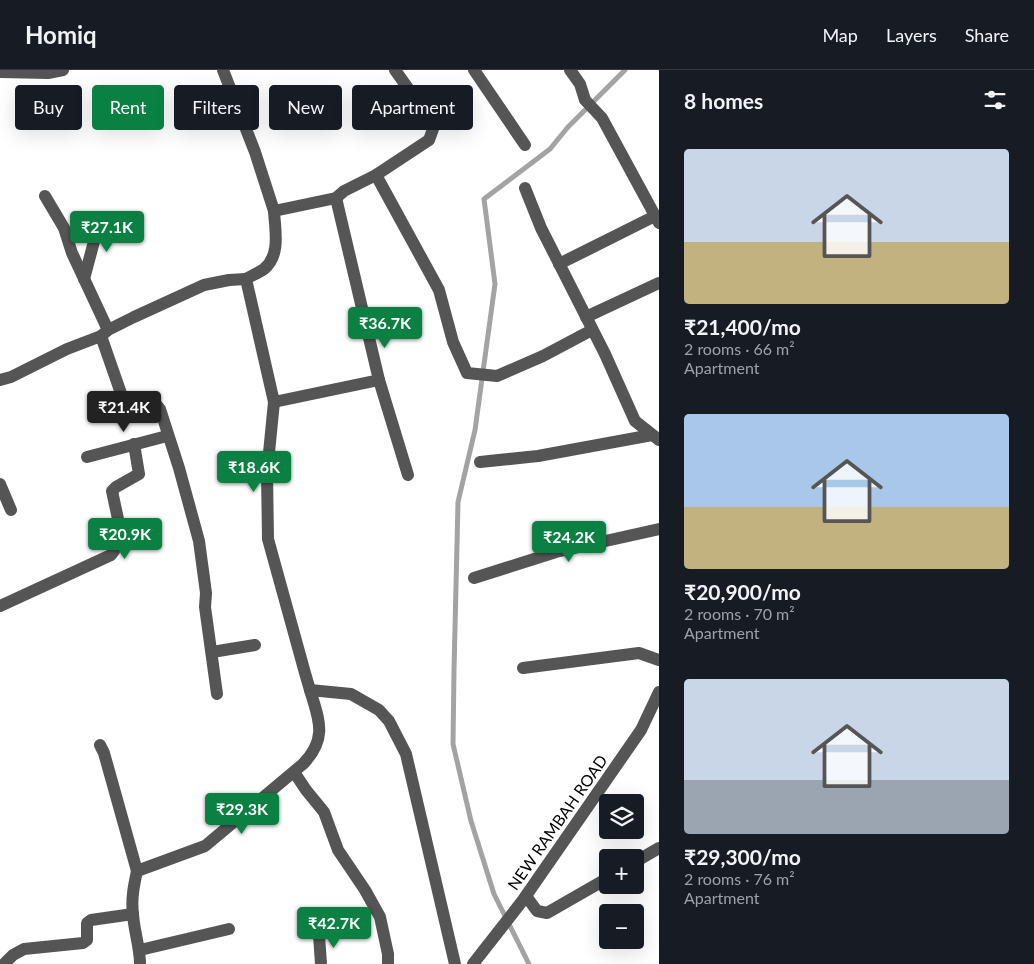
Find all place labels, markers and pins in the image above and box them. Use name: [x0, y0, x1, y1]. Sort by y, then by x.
pin: ₹27.1K: [66, 210, 148, 253]
pin: ₹36.7K: [344, 306, 426, 349]
pin: ₹21.4K: [83, 390, 165, 433]
pin: ₹18.6K: [213, 450, 295, 493]
pin: ₹20.9K: [84, 518, 166, 560]
pin: ₹24.2K: [528, 520, 610, 563]
pin: ₹29.3K: [201, 792, 283, 835]
pin: ₹42.7K: [293, 906, 375, 949]

